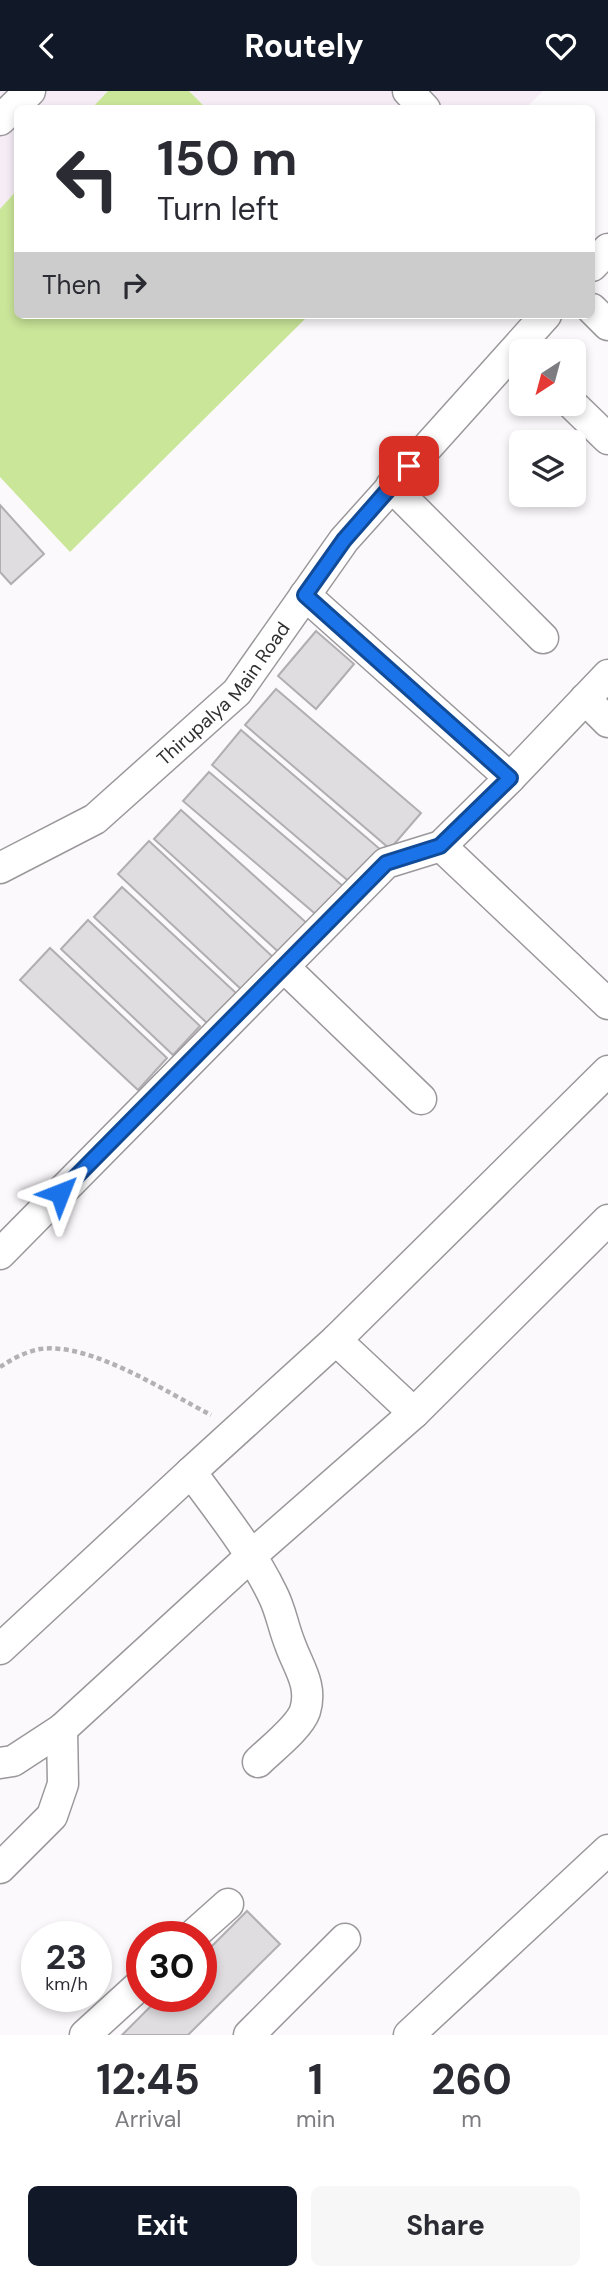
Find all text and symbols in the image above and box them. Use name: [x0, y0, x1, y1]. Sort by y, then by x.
text: Routely: [244, 25, 364, 67]
icon: back: [28, 27, 66, 65]
icon: heart: [542, 27, 580, 65]
text: 150 m: [157, 126, 297, 190]
icon: left: [42, 133, 133, 224]
text: Turn left: [157, 188, 279, 230]
icon: right: [115, 266, 153, 304]
text: Then: [42, 268, 101, 302]
north arrow: [509, 339, 586, 417]
map controls: [509, 339, 586, 507]
button: layers: [509, 430, 586, 507]
pin: [379, 436, 439, 496]
icon: arrive: [390, 447, 428, 485]
street label: Thirupalya Main Road: [151, 617, 295, 771]
position arrow: [23, 1156, 97, 1230]
speed limit sign: 30: [126, 1921, 217, 2012]
text: 23: [46, 1934, 87, 1980]
text: km/h: [45, 1972, 88, 1996]
text: 12:45: [96, 2052, 200, 2107]
text: 1: [308, 2052, 323, 2107]
text: 260: [431, 2052, 512, 2107]
text: Arrival: [114, 2104, 181, 2134]
text: min: [296, 2104, 335, 2134]
text: m: [461, 2104, 482, 2134]
button: Exit: [28, 2186, 297, 2266]
button: Share: [311, 2186, 580, 2266]

